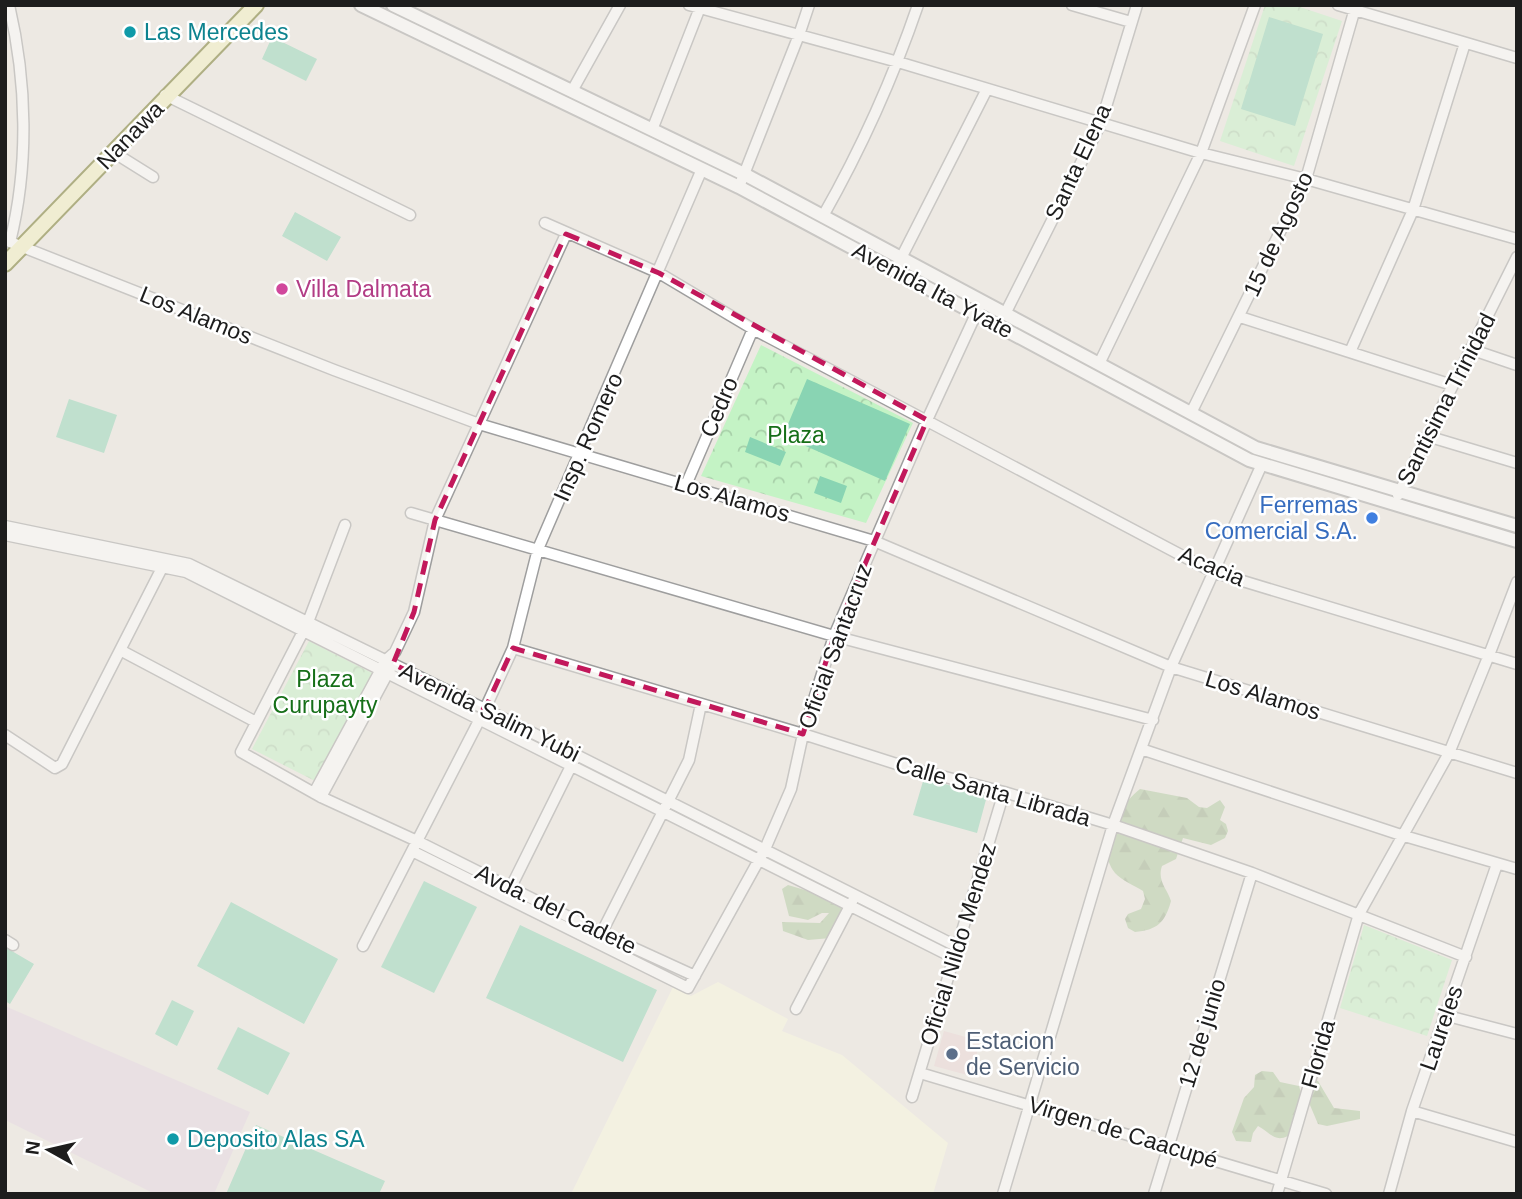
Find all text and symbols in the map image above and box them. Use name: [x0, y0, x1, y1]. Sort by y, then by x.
place label: Las Mercedes: [144, 19, 288, 45]
marker: Las Mercedes: [122, 24, 138, 40]
street label: Nanawa: [91, 95, 169, 174]
street label: Santa Elena: [1040, 100, 1116, 224]
street label: 15 de Agosto: [1238, 168, 1318, 300]
street label: Avenida Ita Yvate: [848, 237, 1018, 343]
place label: Villa Dalmata: [296, 276, 431, 302]
street label: Los Alamos: [136, 281, 256, 349]
marker: Villa Dalmata: [274, 281, 290, 297]
street label: Santisima Trinidad: [1391, 309, 1501, 489]
street label: Insp. Romero: [548, 369, 628, 505]
street label: Cedro: [695, 373, 743, 441]
park label: Plaza: [767, 422, 825, 448]
street label: Los Alamos: [671, 469, 793, 527]
place label: Ferremas Comercial S.A.: [1205, 492, 1358, 544]
marker: Ferremas Comercial S.A.: [1364, 510, 1380, 526]
street label: Acacia: [1175, 541, 1249, 592]
street label: Oficial Santacruz: [793, 560, 877, 732]
street label: Avenida Salim Yubi: [396, 657, 584, 767]
street label: Los Alamos: [1202, 665, 1324, 725]
park label: Plaza Curupayty: [273, 666, 378, 718]
street label: Calle Santa Librada: [892, 751, 1094, 831]
street label: Oficial Nildo Mendez: [915, 839, 1001, 1049]
street label: Avda. del Cadete: [471, 859, 641, 959]
street label: 12 de junio: [1173, 975, 1231, 1091]
street label: Laureles: [1414, 982, 1468, 1074]
street label: Florida: [1296, 1016, 1340, 1091]
place label: Estacion de Servicio: [966, 1028, 1080, 1080]
marker: Estacion de Servicio: [944, 1046, 960, 1062]
street label: Virgen de Caacupé: [1025, 1091, 1221, 1173]
north arrow: [14, 1115, 84, 1185]
place label: Deposito Alas SA: [187, 1126, 365, 1152]
marker: Deposito Alas SA: [165, 1131, 181, 1147]
text: N: [21, 1139, 44, 1156]

